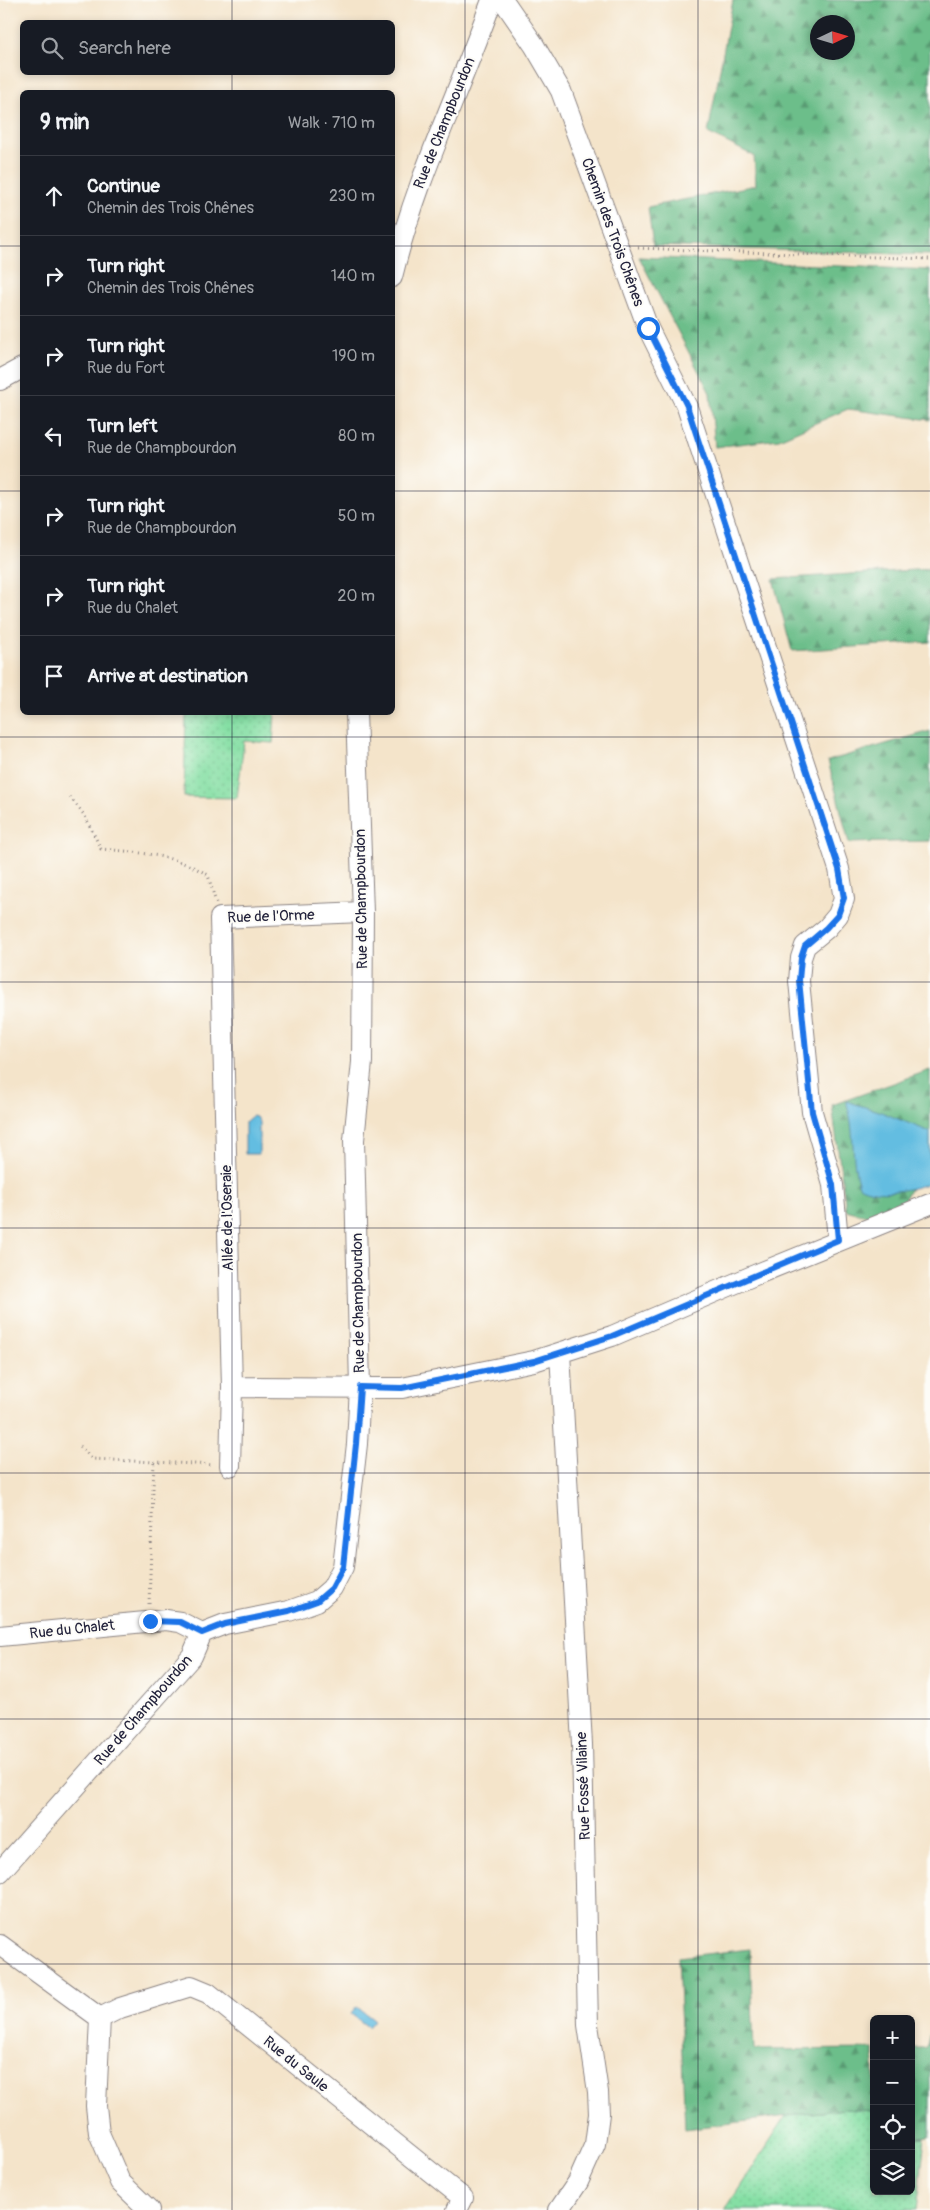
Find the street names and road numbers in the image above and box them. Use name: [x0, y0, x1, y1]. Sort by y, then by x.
street label: Rue de Champbourdon: [409, 55, 480, 192]
street label: Chemin des Trois Chênes: [577, 155, 648, 309]
street label: Rue de Champbourdon: [351, 829, 372, 969]
street label: Rue de l'Orme: [227, 905, 316, 928]
street label: Allée de l'Oseraie: [217, 1164, 238, 1271]
street label: Rue de Champbourdon: [348, 1233, 369, 1373]
street label: Rue du Chalet: [29, 1615, 116, 1643]
street label: Rue de Champbourdon: [90, 1651, 197, 1769]
street label: Rue Fossé Vilaine: [572, 1731, 595, 1841]
street label: Rue du Saule: [259, 2032, 333, 2097]

